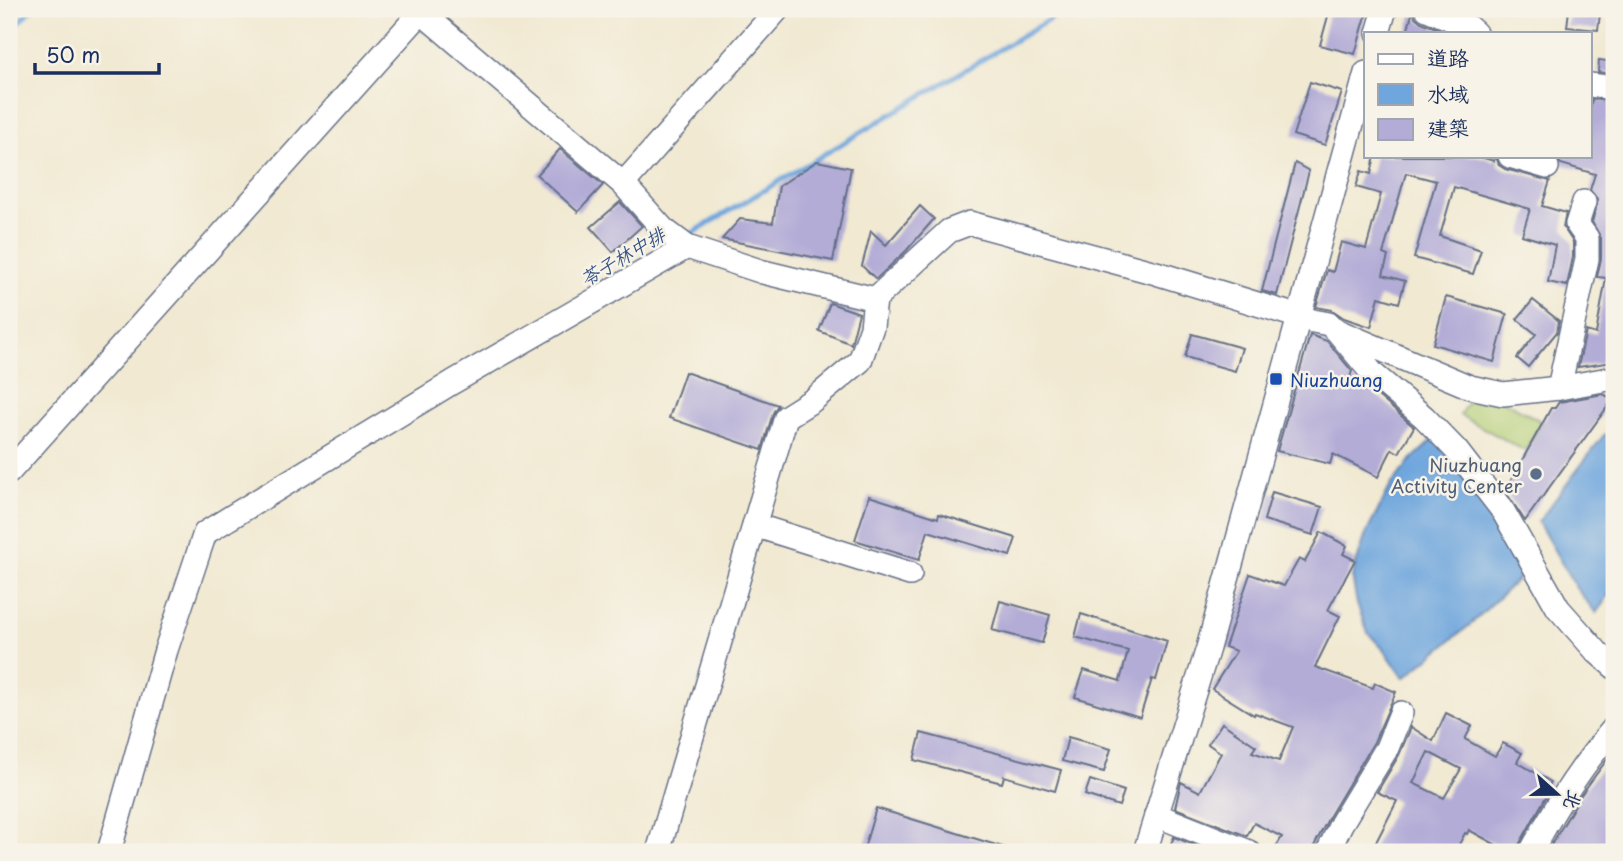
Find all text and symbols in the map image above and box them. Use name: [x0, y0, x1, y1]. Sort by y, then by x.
scale bar: [35, 32, 159, 76]
legend: [1364, 32, 1592, 158]
text: 50 m: [46, 38, 100, 70]
text: 道路: [1427, 41, 1469, 73]
text: 水域: [1427, 77, 1469, 109]
text: 建築: [1427, 111, 1469, 143]
water label: 苓子林中排: [574, 219, 672, 292]
place label: Niuzhuang: [1290, 366, 1383, 393]
marker: Niuzhuang: [1268, 371, 1284, 387]
place label: Niuzhuang Activity Center: [1391, 451, 1523, 499]
marker: Niuzhuang Activity Center: [1528, 466, 1544, 482]
north arrow: [1522, 760, 1592, 830]
text: 北: [1557, 787, 1590, 814]

